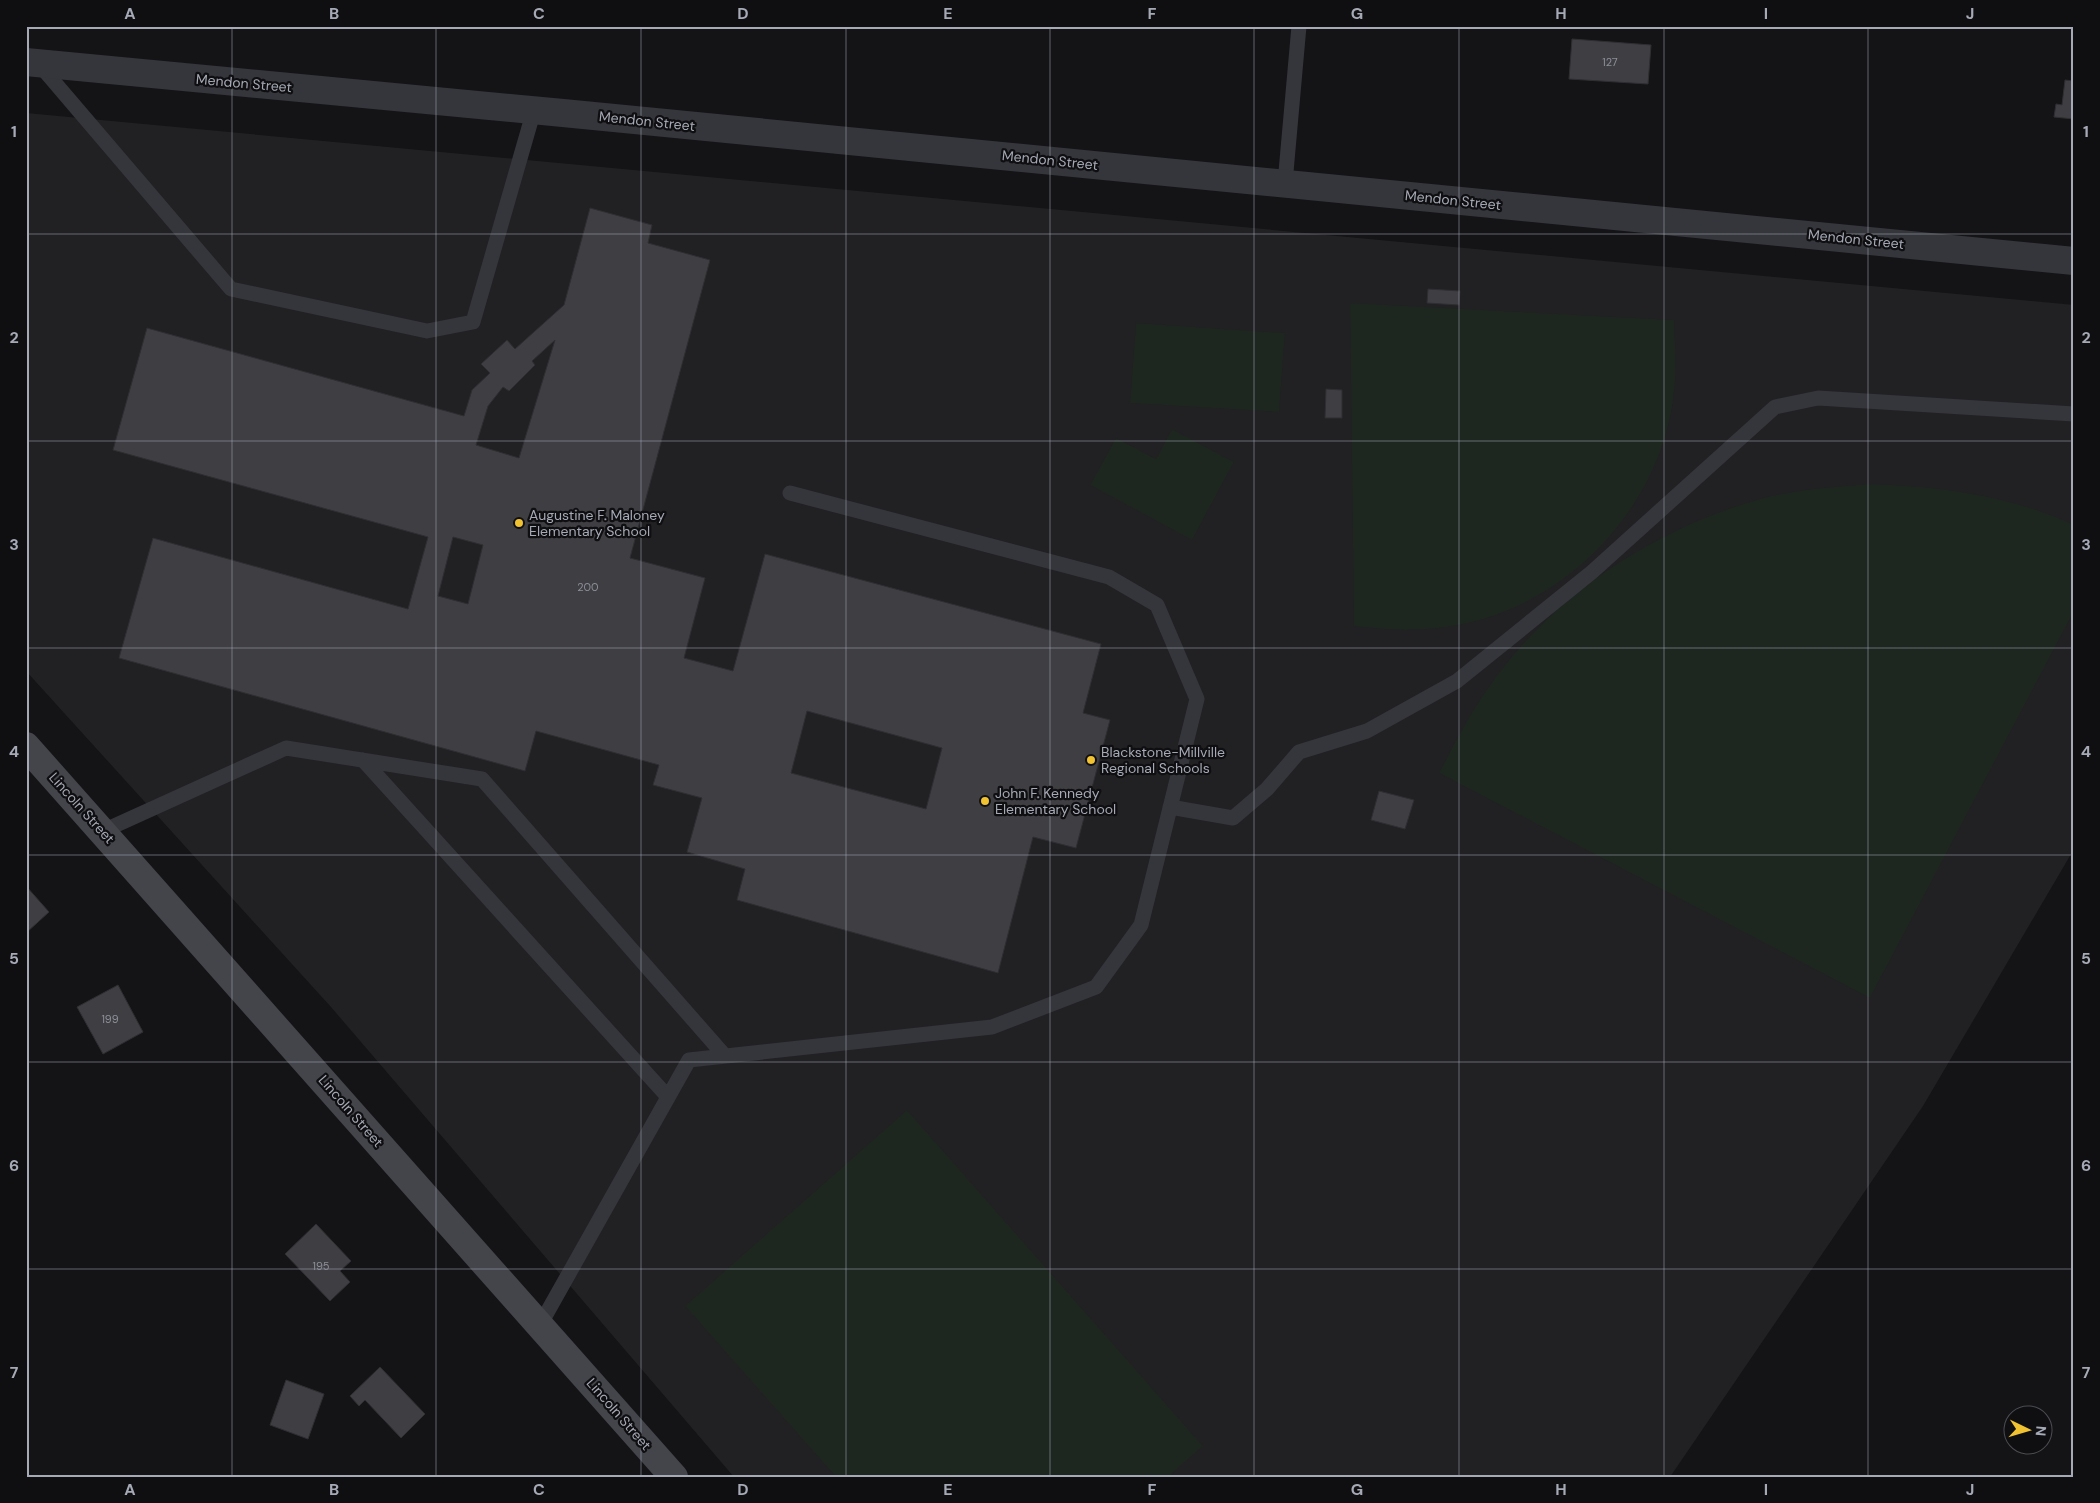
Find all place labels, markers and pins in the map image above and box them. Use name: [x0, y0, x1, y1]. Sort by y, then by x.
place label: Augustine F. Maloney Elementary School: [529, 506, 665, 540]
marker: Augustine F. Maloney Elementary School: [513, 517, 525, 529]
place label: Blackstone-Millville Regional Schools: [1101, 743, 1225, 777]
marker: Blackstone-Millville Regional Schools: [1085, 754, 1097, 766]
place label: John F. Kennedy Elementary School: [995, 784, 1116, 818]
marker: John F. Kennedy Elementary School: [979, 795, 991, 807]

